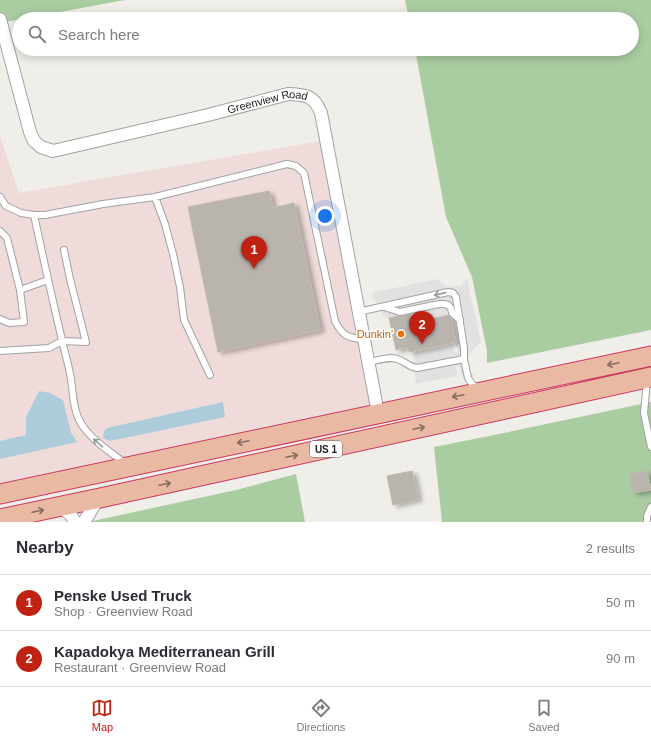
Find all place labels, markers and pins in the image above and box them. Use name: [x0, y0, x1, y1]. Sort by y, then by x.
pin: 1: [241, 236, 267, 269]
pin: 2: [409, 311, 435, 344]
place label: Dunkin': [357, 328, 393, 340]
marker: Dunkin': [396, 329, 406, 339]

